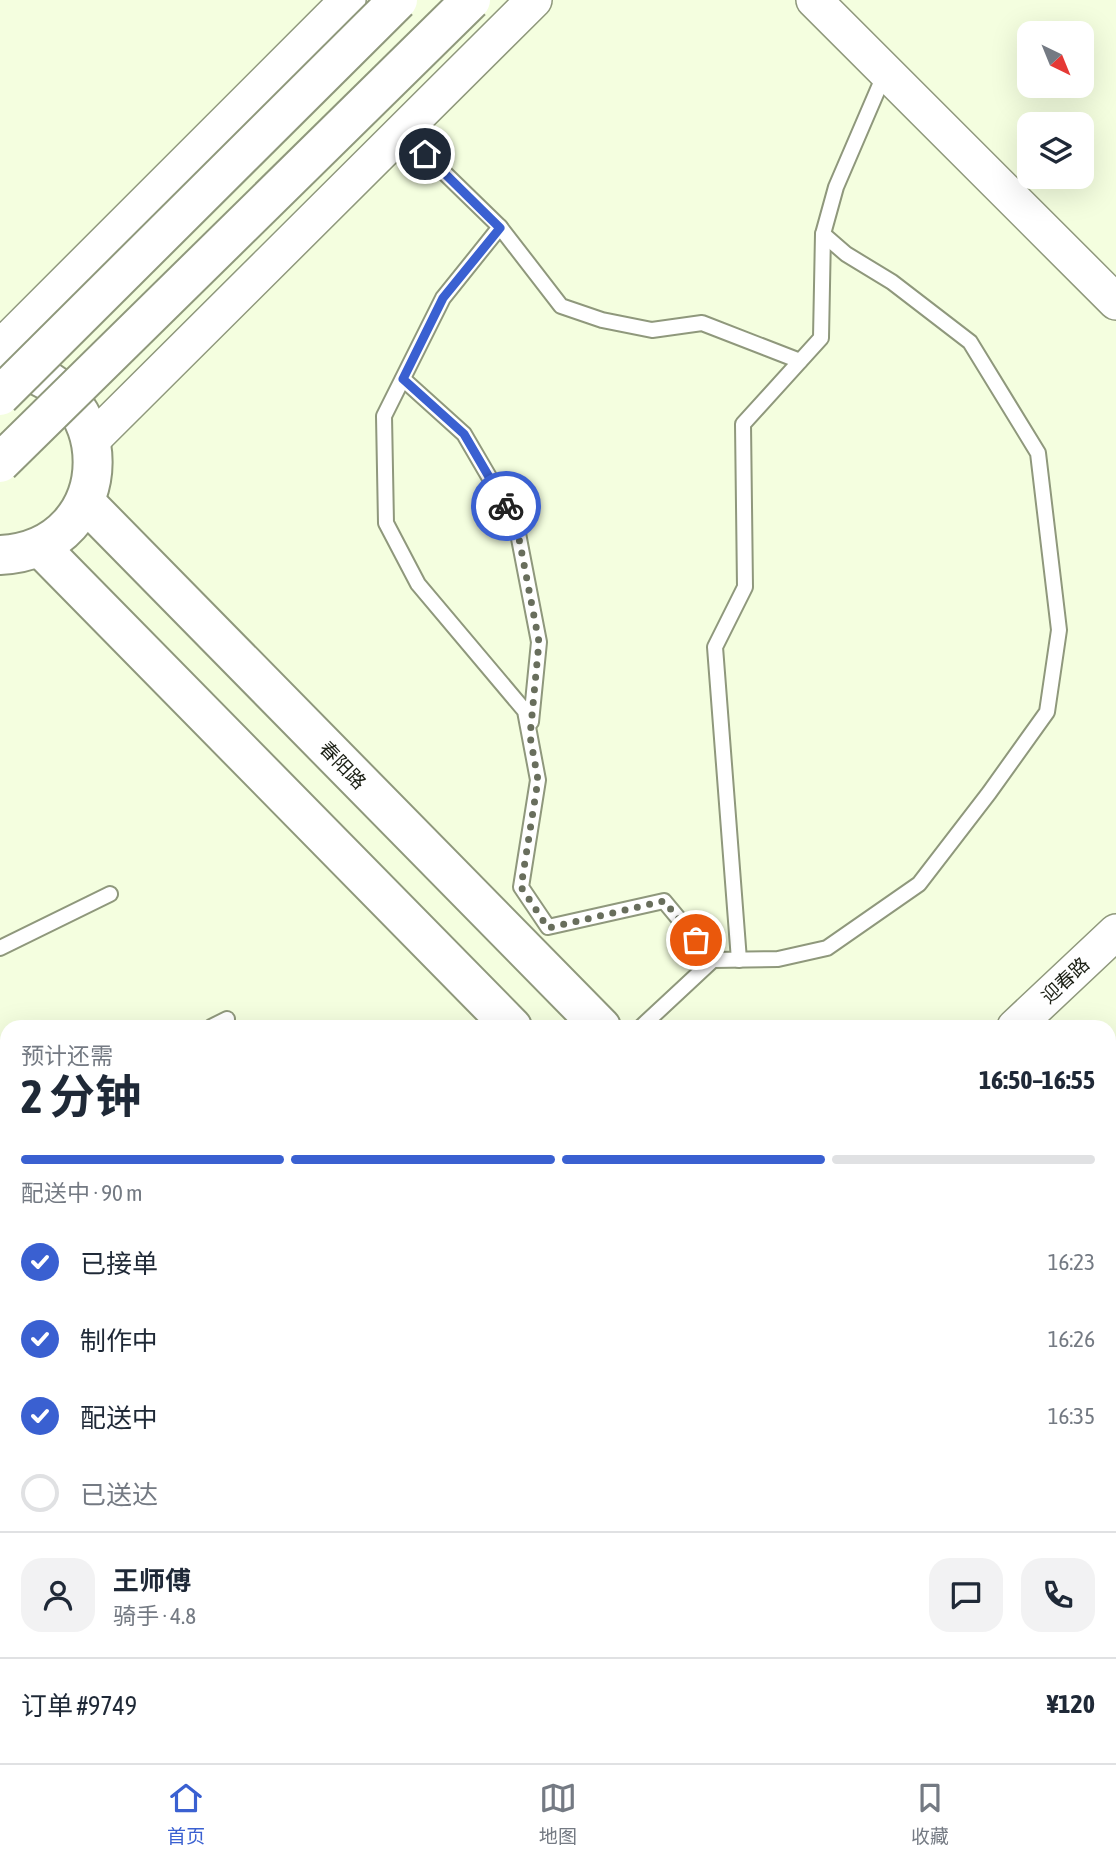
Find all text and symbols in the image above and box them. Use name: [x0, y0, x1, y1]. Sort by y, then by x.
north arrow: [1017, 21, 1094, 98]
map controls: [1017, 21, 1094, 189]
button: layers: [1017, 112, 1094, 189]
pin: [395, 124, 455, 184]
icon: home: [406, 135, 444, 173]
courier: [471, 471, 541, 541]
icon: bike: [487, 487, 525, 525]
street label: 春阳路: [315, 737, 371, 793]
pin: [666, 910, 726, 970]
icon: bag: [677, 921, 715, 959]
street label: 迎春路: [1037, 953, 1093, 1007]
text: 预计还需: [21, 1043, 113, 1069]
text: 16:50–16:55: [979, 1065, 1095, 1095]
text: 2 分钟: [21, 1070, 141, 1123]
text: 配送中 · 90 m: [21, 1180, 143, 1206]
icon: check: [21, 1243, 59, 1281]
text: 已接单: [80, 1249, 158, 1279]
text: 16:23: [1048, 1249, 1095, 1275]
icon: check: [21, 1320, 59, 1358]
text: 制作中: [80, 1326, 158, 1356]
text: 16:26: [1048, 1326, 1095, 1352]
icon: check: [21, 1397, 59, 1435]
text: 配送中: [80, 1403, 158, 1433]
text: 16:35: [1048, 1403, 1095, 1429]
text: 已送达: [80, 1480, 158, 1510]
button: person: [21, 1558, 95, 1632]
button: chat: [929, 1558, 1003, 1632]
button: phone: [1021, 1558, 1095, 1632]
text: 王师傅: [113, 1566, 191, 1596]
text: 骑手 · 4.8: [113, 1603, 196, 1629]
text: ¥120: [1047, 1689, 1095, 1719]
text: 订单 #9749: [21, 1691, 137, 1721]
tab: 首页: [167, 1779, 205, 1848]
tab: 地图: [539, 1779, 577, 1848]
tab: 收藏: [911, 1779, 949, 1848]

